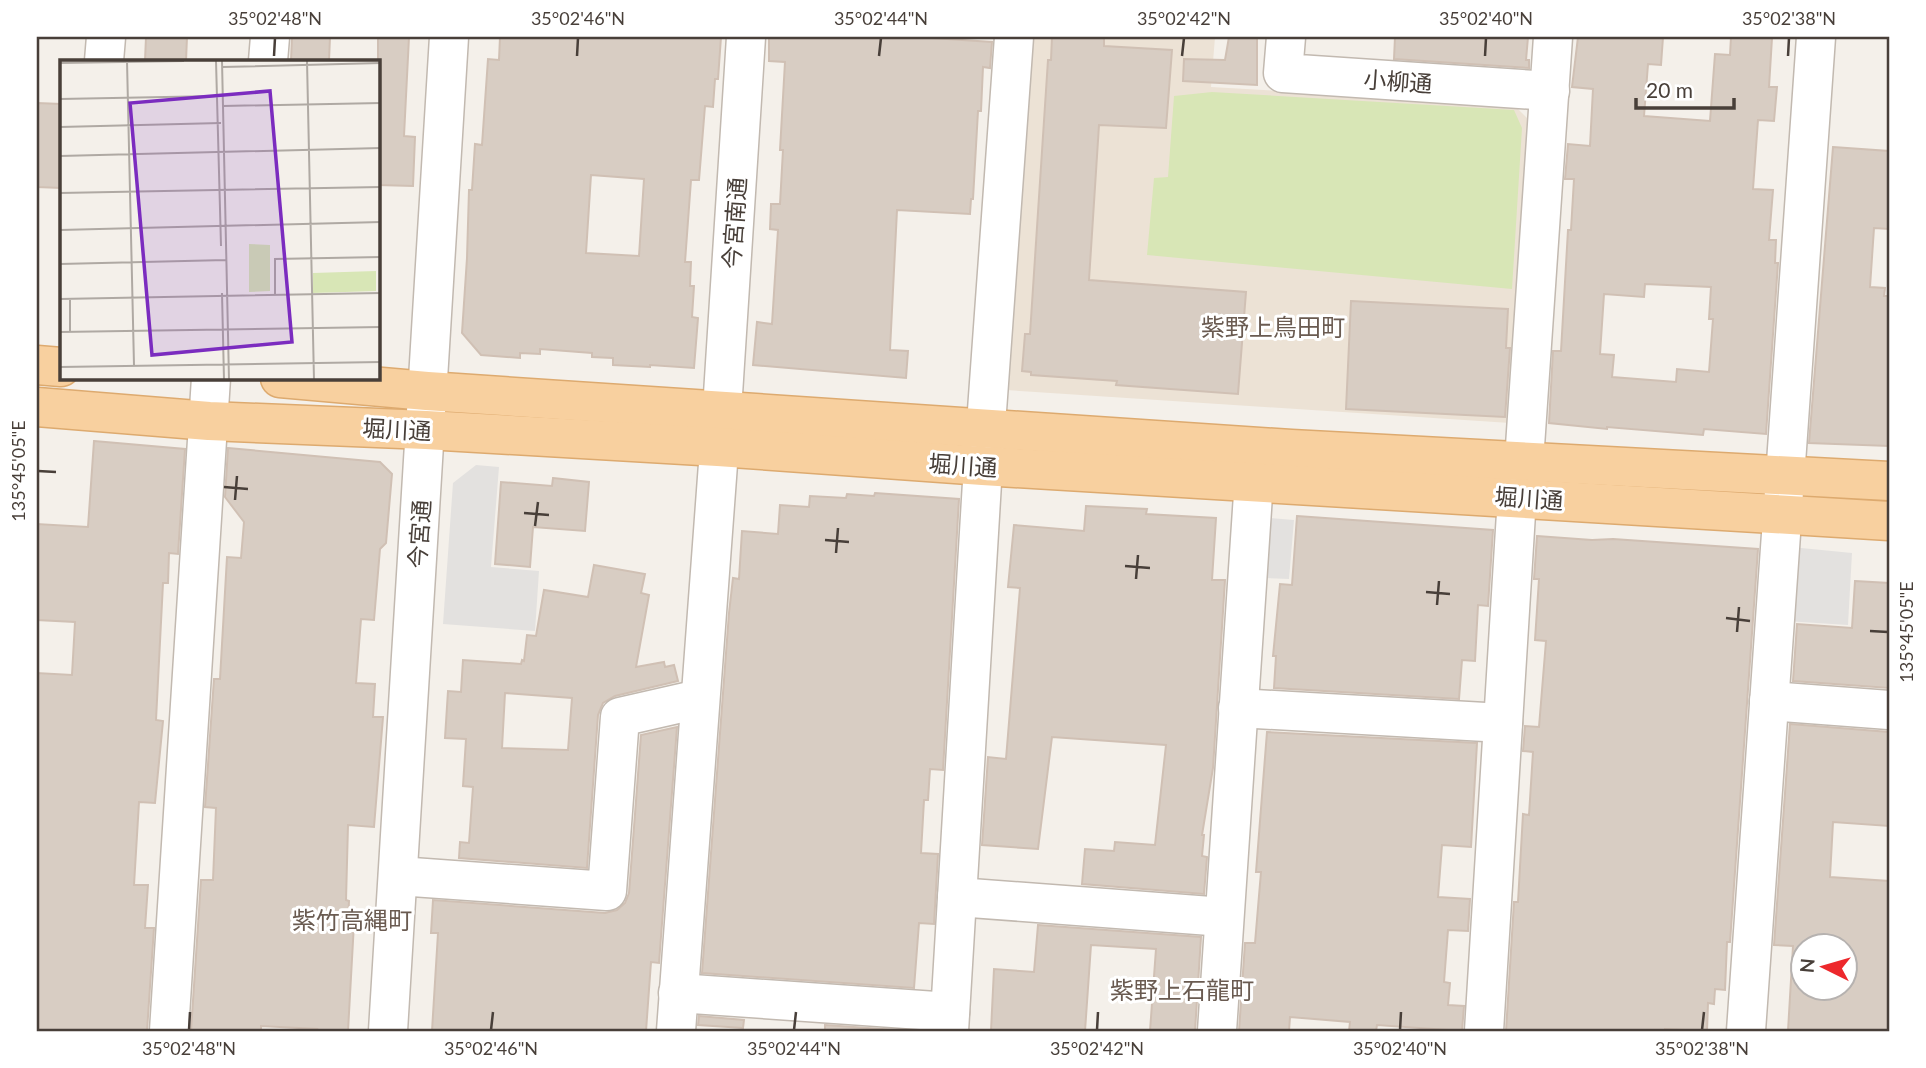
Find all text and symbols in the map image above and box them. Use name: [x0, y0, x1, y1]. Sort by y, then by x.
text: 35°02'48"N: [228, 7, 322, 29]
text: 35°02'46"N: [531, 7, 625, 29]
text: 35°02'44"N: [834, 7, 928, 29]
text: 35°02'42"N: [1137, 7, 1231, 29]
text: 35°02'40"N: [1439, 7, 1533, 29]
text: 35°02'38"N: [1742, 7, 1836, 29]
inset map: [60, 60, 380, 380]
street label: 小柳通: [1363, 65, 1433, 97]
scale bar: [1636, 66, 1734, 110]
text: 20 m: [1646, 77, 1693, 102]
street label: 今宮南通: [717, 176, 751, 270]
district label: 紫野上鳥田町: [1201, 312, 1345, 341]
street label: 堀川通: [362, 413, 432, 445]
text: 135°45'05"E: [7, 420, 29, 522]
street label: 堀川通: [928, 449, 998, 481]
street label: 堀川通: [1494, 482, 1564, 514]
street label: 今宮通: [403, 499, 435, 569]
text: 135°45'05"E: [1895, 581, 1917, 683]
district label: 紫竹高縄町: [292, 905, 412, 934]
north arrow: [1790, 932, 1860, 1002]
text: N: [1794, 957, 1819, 974]
district label: 紫野上石龍町: [1110, 975, 1254, 1004]
text: 35°02'48"N: [142, 1037, 236, 1059]
text: 35°02'46"N: [444, 1037, 538, 1059]
text: 35°02'44"N: [747, 1037, 841, 1059]
text: 35°02'42"N: [1050, 1037, 1144, 1059]
text: 35°02'40"N: [1353, 1037, 1447, 1059]
text: 35°02'38"N: [1655, 1037, 1749, 1059]

